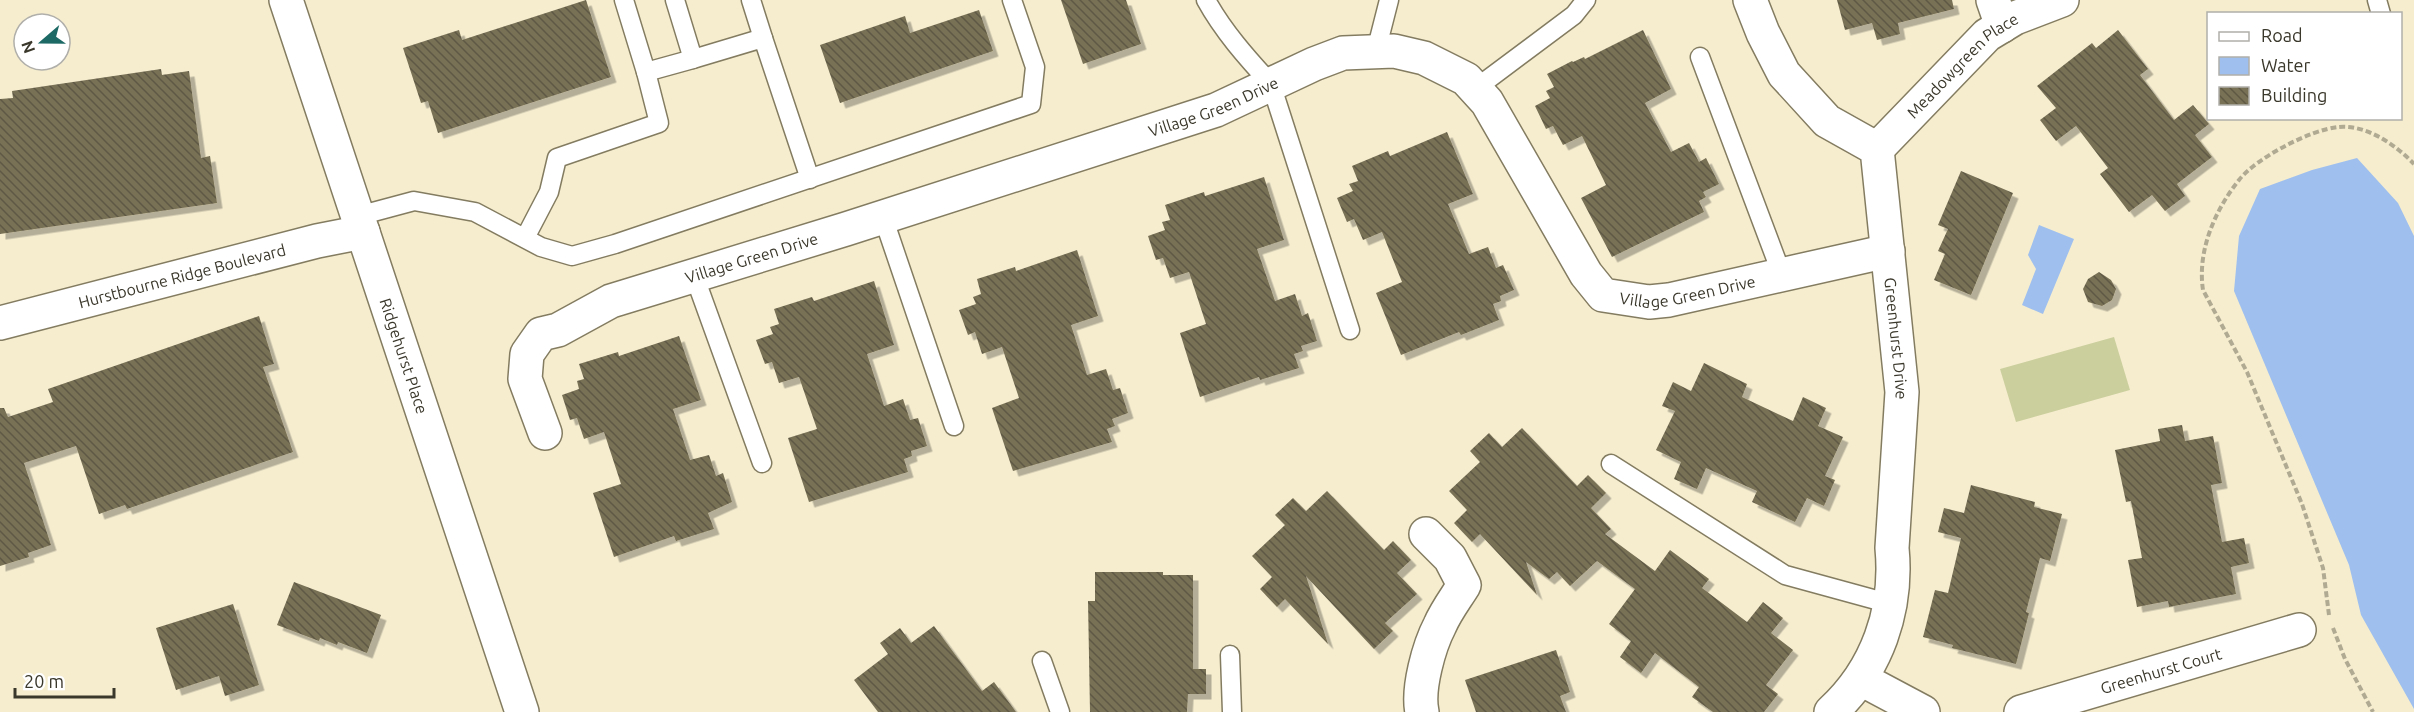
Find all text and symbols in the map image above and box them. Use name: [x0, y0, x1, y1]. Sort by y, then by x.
street label: Meadowgreen Place: [1903, 9, 2021, 121]
north arrow: [12, 12, 72, 72]
legend: [2207, 12, 2402, 120]
text: Road: [2261, 25, 2303, 45]
text: N: [17, 38, 38, 56]
text: Water: [2261, 55, 2311, 75]
street label: Village Green Drive: [1146, 73, 1281, 140]
text: Building: [2261, 85, 2327, 105]
street label: Village Green Drive: [683, 229, 820, 287]
street label: Hurstbourne Ridge Boulevard: [76, 240, 288, 311]
street label: Village Green Drive: [1618, 272, 1757, 311]
street label: Greenhurst Drive: [1881, 277, 1911, 400]
street label: Ridgehurst Place: [376, 296, 432, 416]
street label: Greenhurst Court: [2098, 644, 2224, 697]
scale bar: [15, 661, 114, 699]
text: 20 m: [24, 671, 64, 691]

